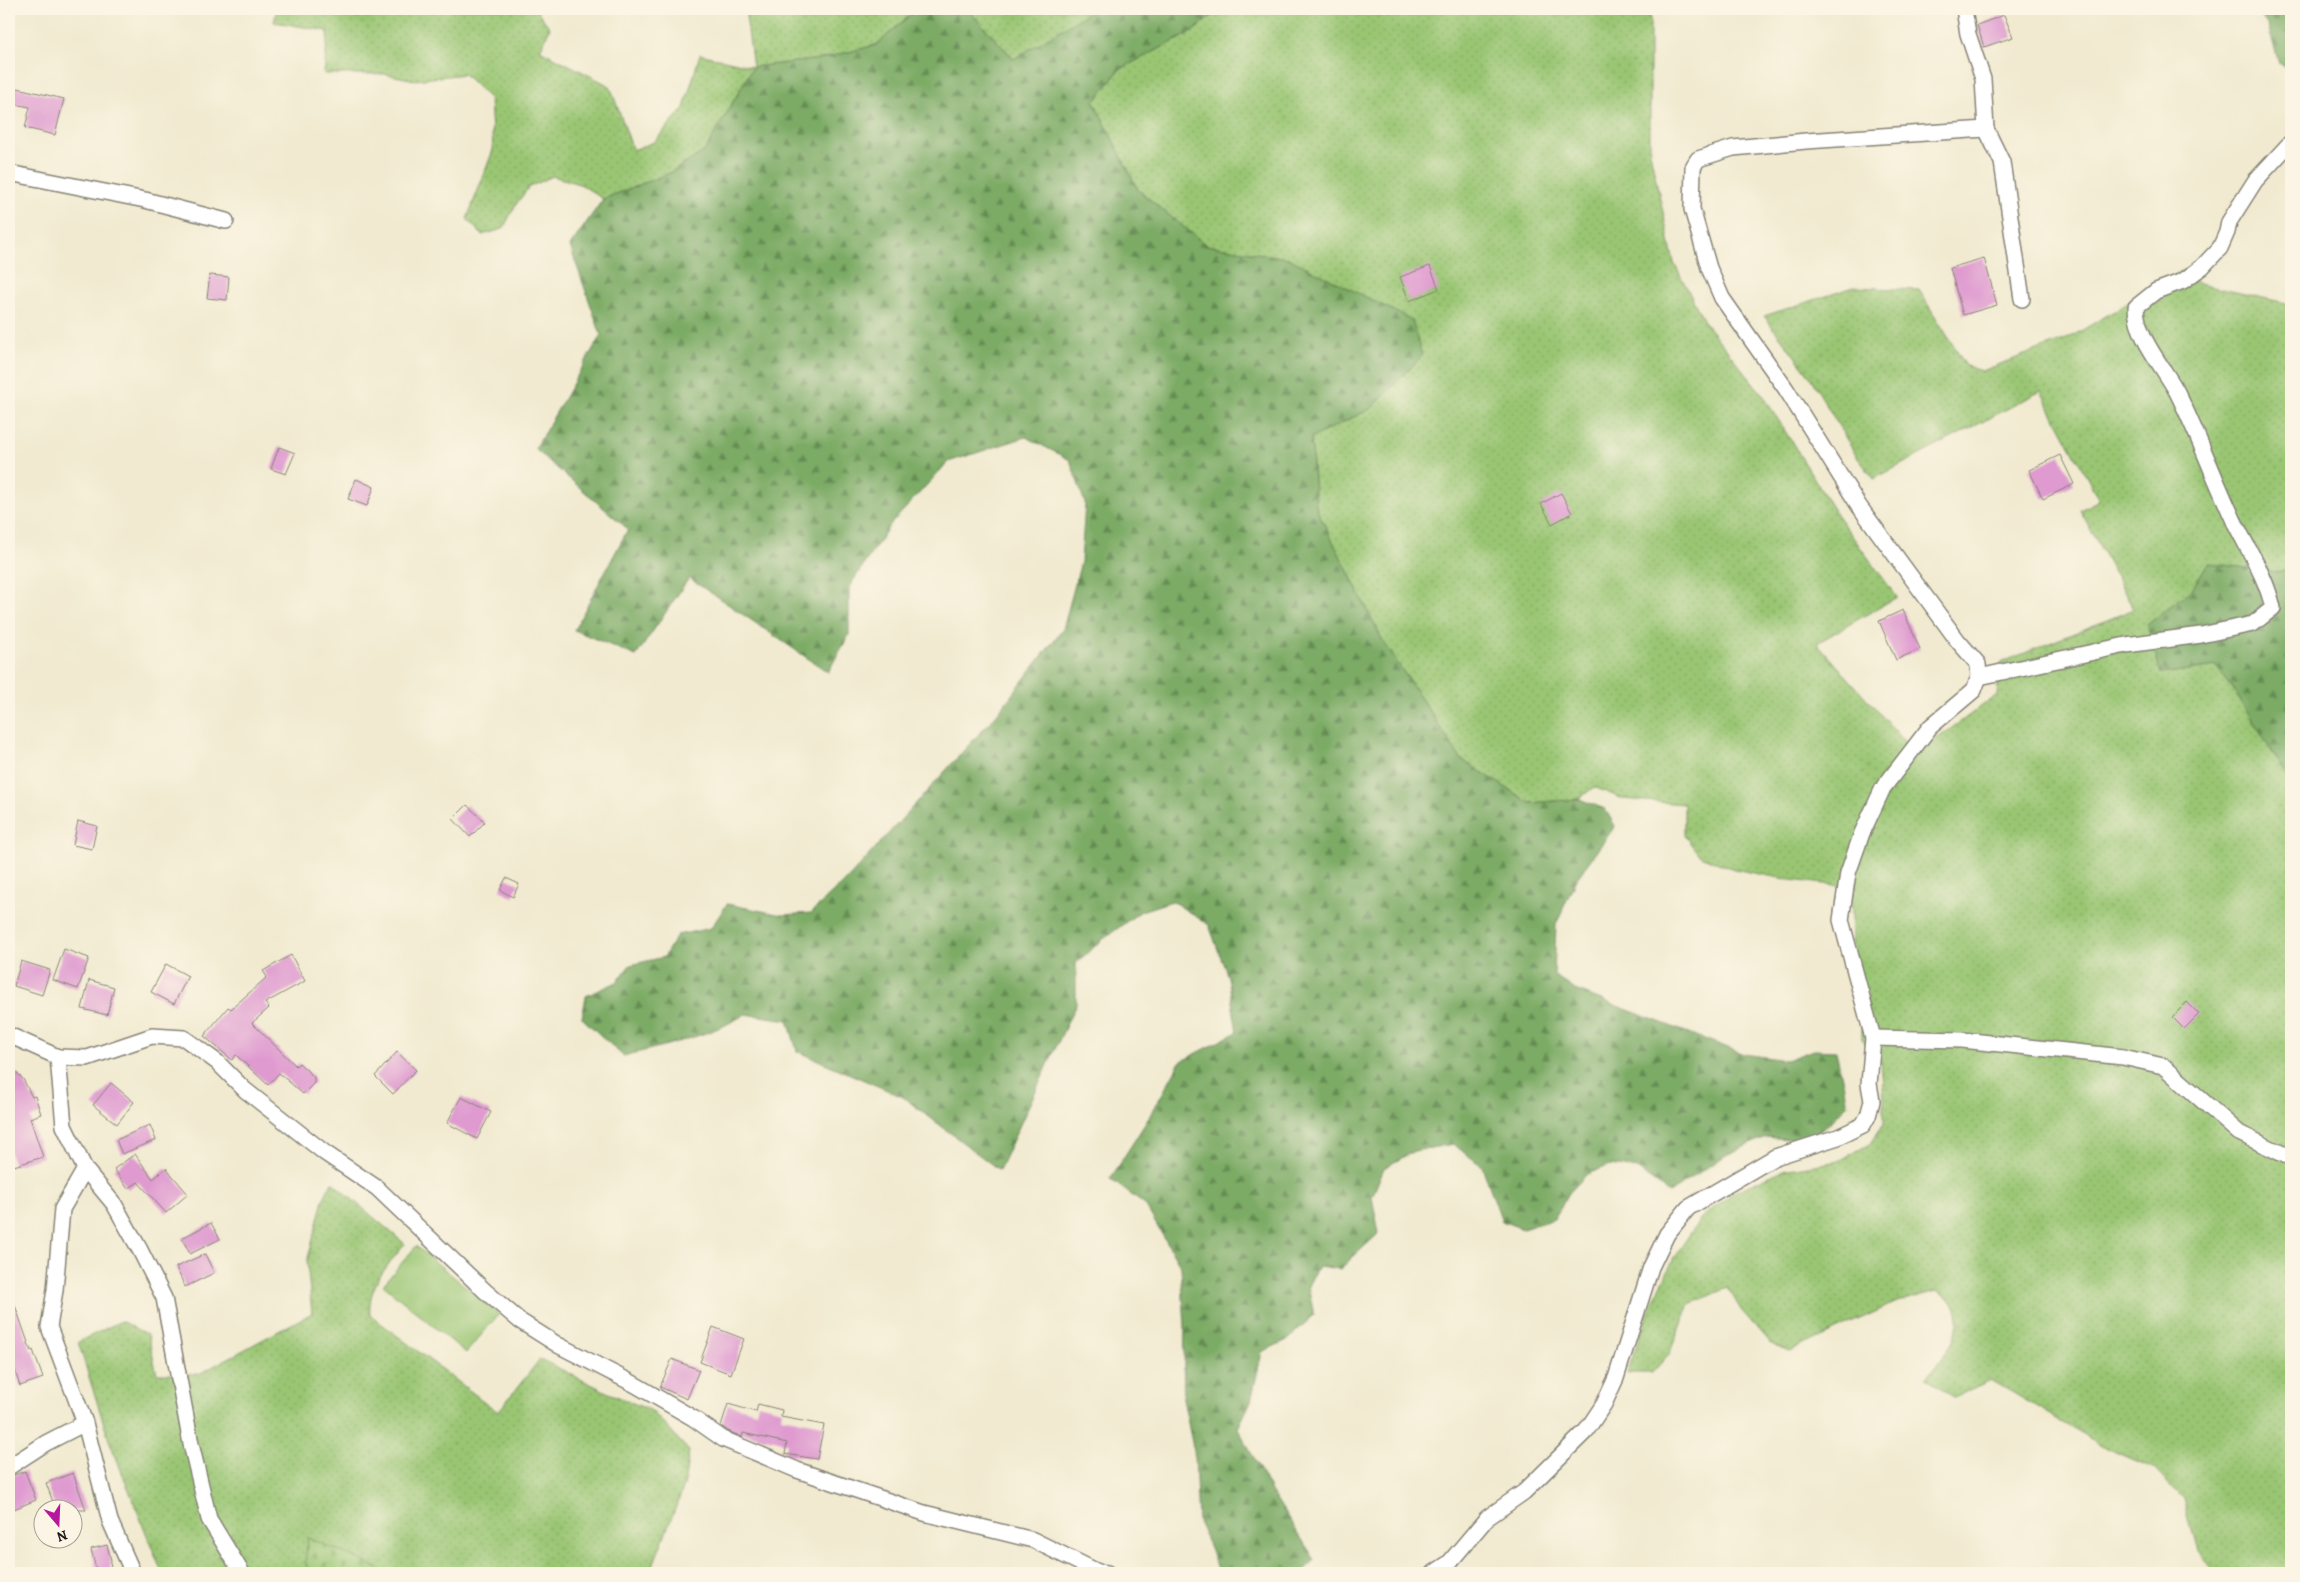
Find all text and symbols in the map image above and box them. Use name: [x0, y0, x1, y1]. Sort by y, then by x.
north arrow: [32, 1500, 82, 1550]
text: N: [54, 1525, 70, 1546]

